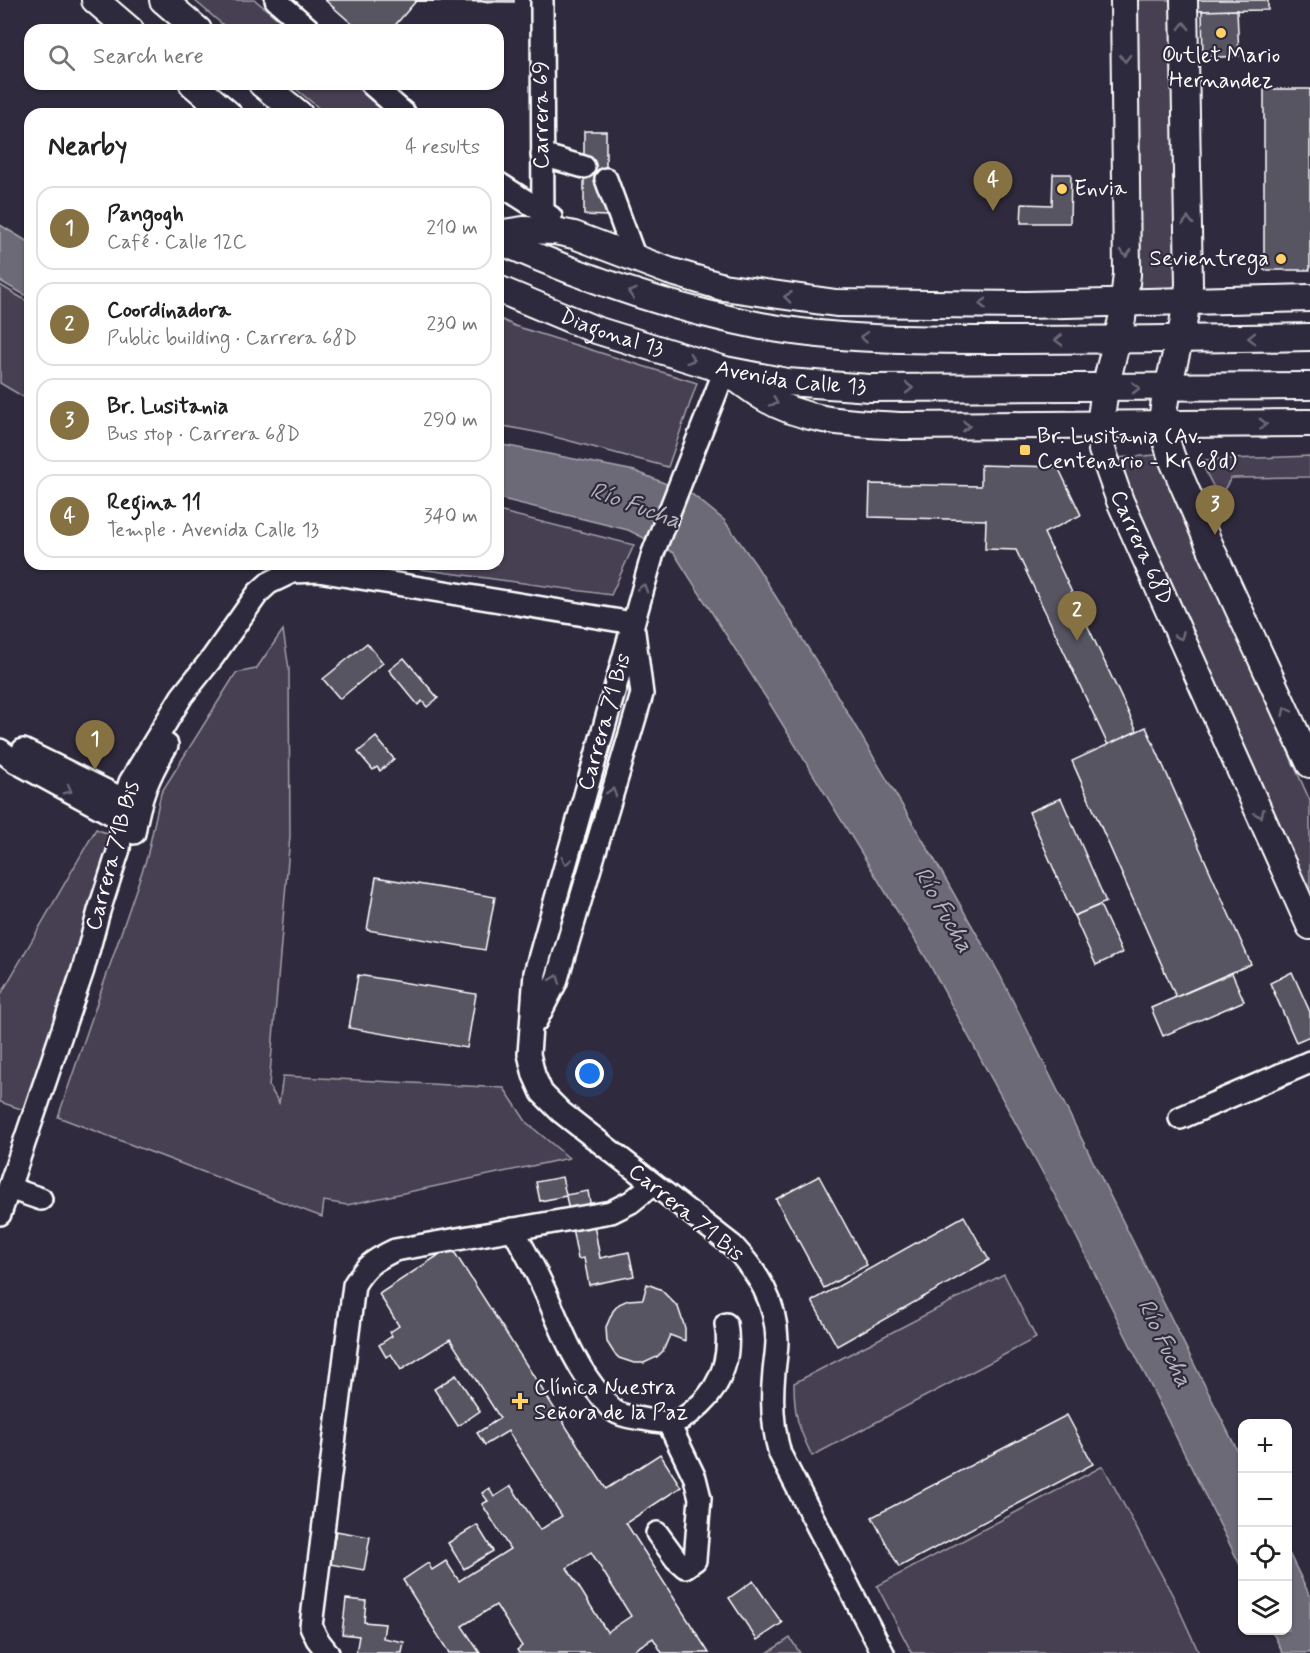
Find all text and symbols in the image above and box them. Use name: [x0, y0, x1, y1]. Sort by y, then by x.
one-way arrow: [1178, 22, 1190, 31]
search box: [24, 24, 504, 90]
marker: Outlet Mario Hernandez: [1214, 26, 1228, 40]
icon: search: [45, 41, 78, 74]
place label: Outlet Mario Hernandez: [1162, 42, 1280, 95]
text: Search here: [93, 43, 204, 71]
one-way arrow: [1119, 54, 1131, 63]
street label: Carrera 69: [528, 61, 556, 169]
text: Nearby: [48, 130, 127, 164]
text: 4 results: [405, 134, 480, 161]
pin: 4: [974, 162, 1012, 211]
place label: Envia: [1074, 175, 1128, 203]
marker: Envia: [1055, 182, 1069, 196]
text: Pangogh: [107, 201, 184, 229]
text: 1: [65, 215, 74, 242]
text: 210 m: [426, 215, 478, 242]
one-way arrow: [1181, 217, 1194, 226]
text: Café · Calle 12C: [107, 229, 247, 256]
place label: Sevientrega: [1150, 245, 1269, 276]
one-way arrow: [1120, 249, 1133, 258]
marker: Sevientrega: [1274, 252, 1288, 266]
one-way arrow: [627, 288, 638, 300]
one-way arrow: [783, 291, 793, 304]
text: Coordinadora: [107, 297, 231, 325]
one-way arrow: [978, 298, 987, 310]
street label: Diagonal 13: [555, 302, 667, 364]
text: 2: [65, 311, 74, 338]
text: 230 m: [426, 311, 478, 338]
text: Public building · Carrera 68D: [107, 325, 357, 352]
one-way arrow: [860, 331, 869, 344]
one-way arrow: [1247, 332, 1256, 344]
one-way arrow: [1055, 334, 1064, 346]
one-way arrow: [685, 352, 696, 365]
street label: Avenida Calle 13: [712, 354, 867, 402]
one-way arrow: [1132, 381, 1141, 394]
one-way arrow: [904, 382, 913, 394]
text: Br. Lusitania: [107, 393, 229, 421]
one-way arrow: [768, 395, 779, 407]
text: 3: [65, 407, 74, 434]
text: 290 m: [423, 407, 478, 434]
one-way arrow: [1259, 418, 1268, 430]
one-way arrow: [961, 420, 970, 432]
text: Bus stop · Carrera 68D: [107, 421, 300, 448]
place label: Br. Lusitania (Av. Centenario - Kr 68d): [1037, 423, 1237, 476]
marker: Br. Lusitania (Av. Centenario - Kr 68d): [1018, 443, 1032, 457]
water label: Río Fucha: [585, 475, 685, 537]
pin: 3: [1196, 486, 1234, 535]
street label: Carrera 68D: [1103, 487, 1179, 609]
text: Regina 11: [107, 489, 201, 517]
text: 4: [64, 503, 75, 530]
text: 340 m: [423, 503, 478, 530]
text: Temple · Avenida Calle 13: [107, 517, 319, 544]
one-way arrow: [635, 583, 648, 593]
pin: 2: [1058, 592, 1096, 641]
one-way arrow: [1173, 630, 1185, 641]
street label: Carrera 71 Bis: [572, 650, 638, 794]
one-way arrow: [1281, 707, 1293, 718]
pin: 1: [76, 720, 115, 770]
street label: Carrera 71B Bis: [80, 778, 147, 934]
one-way arrow: [62, 783, 72, 794]
one-way arrow: [605, 787, 617, 798]
one-way arrow: [1252, 807, 1264, 818]
one-way arrow: [561, 855, 573, 866]
water label: Río Fucha: [906, 861, 980, 959]
one-way arrow: [549, 974, 561, 985]
your location: [575, 1059, 604, 1088]
street label: Carrera 71 Bis: [622, 1158, 750, 1269]
water label: Río Fucha: [1129, 1294, 1199, 1392]
place label: Clínica Nuestra Señora de la Paz: [534, 1374, 688, 1427]
marker: Clínica Nuestra Señora de la Paz: [511, 1392, 529, 1410]
map controls: [1238, 1419, 1292, 1635]
button: +: [1238, 1419, 1292, 1473]
button: −: [1238, 1473, 1292, 1527]
button: locate: [1238, 1527, 1292, 1581]
button: layers: [1238, 1581, 1292, 1635]

